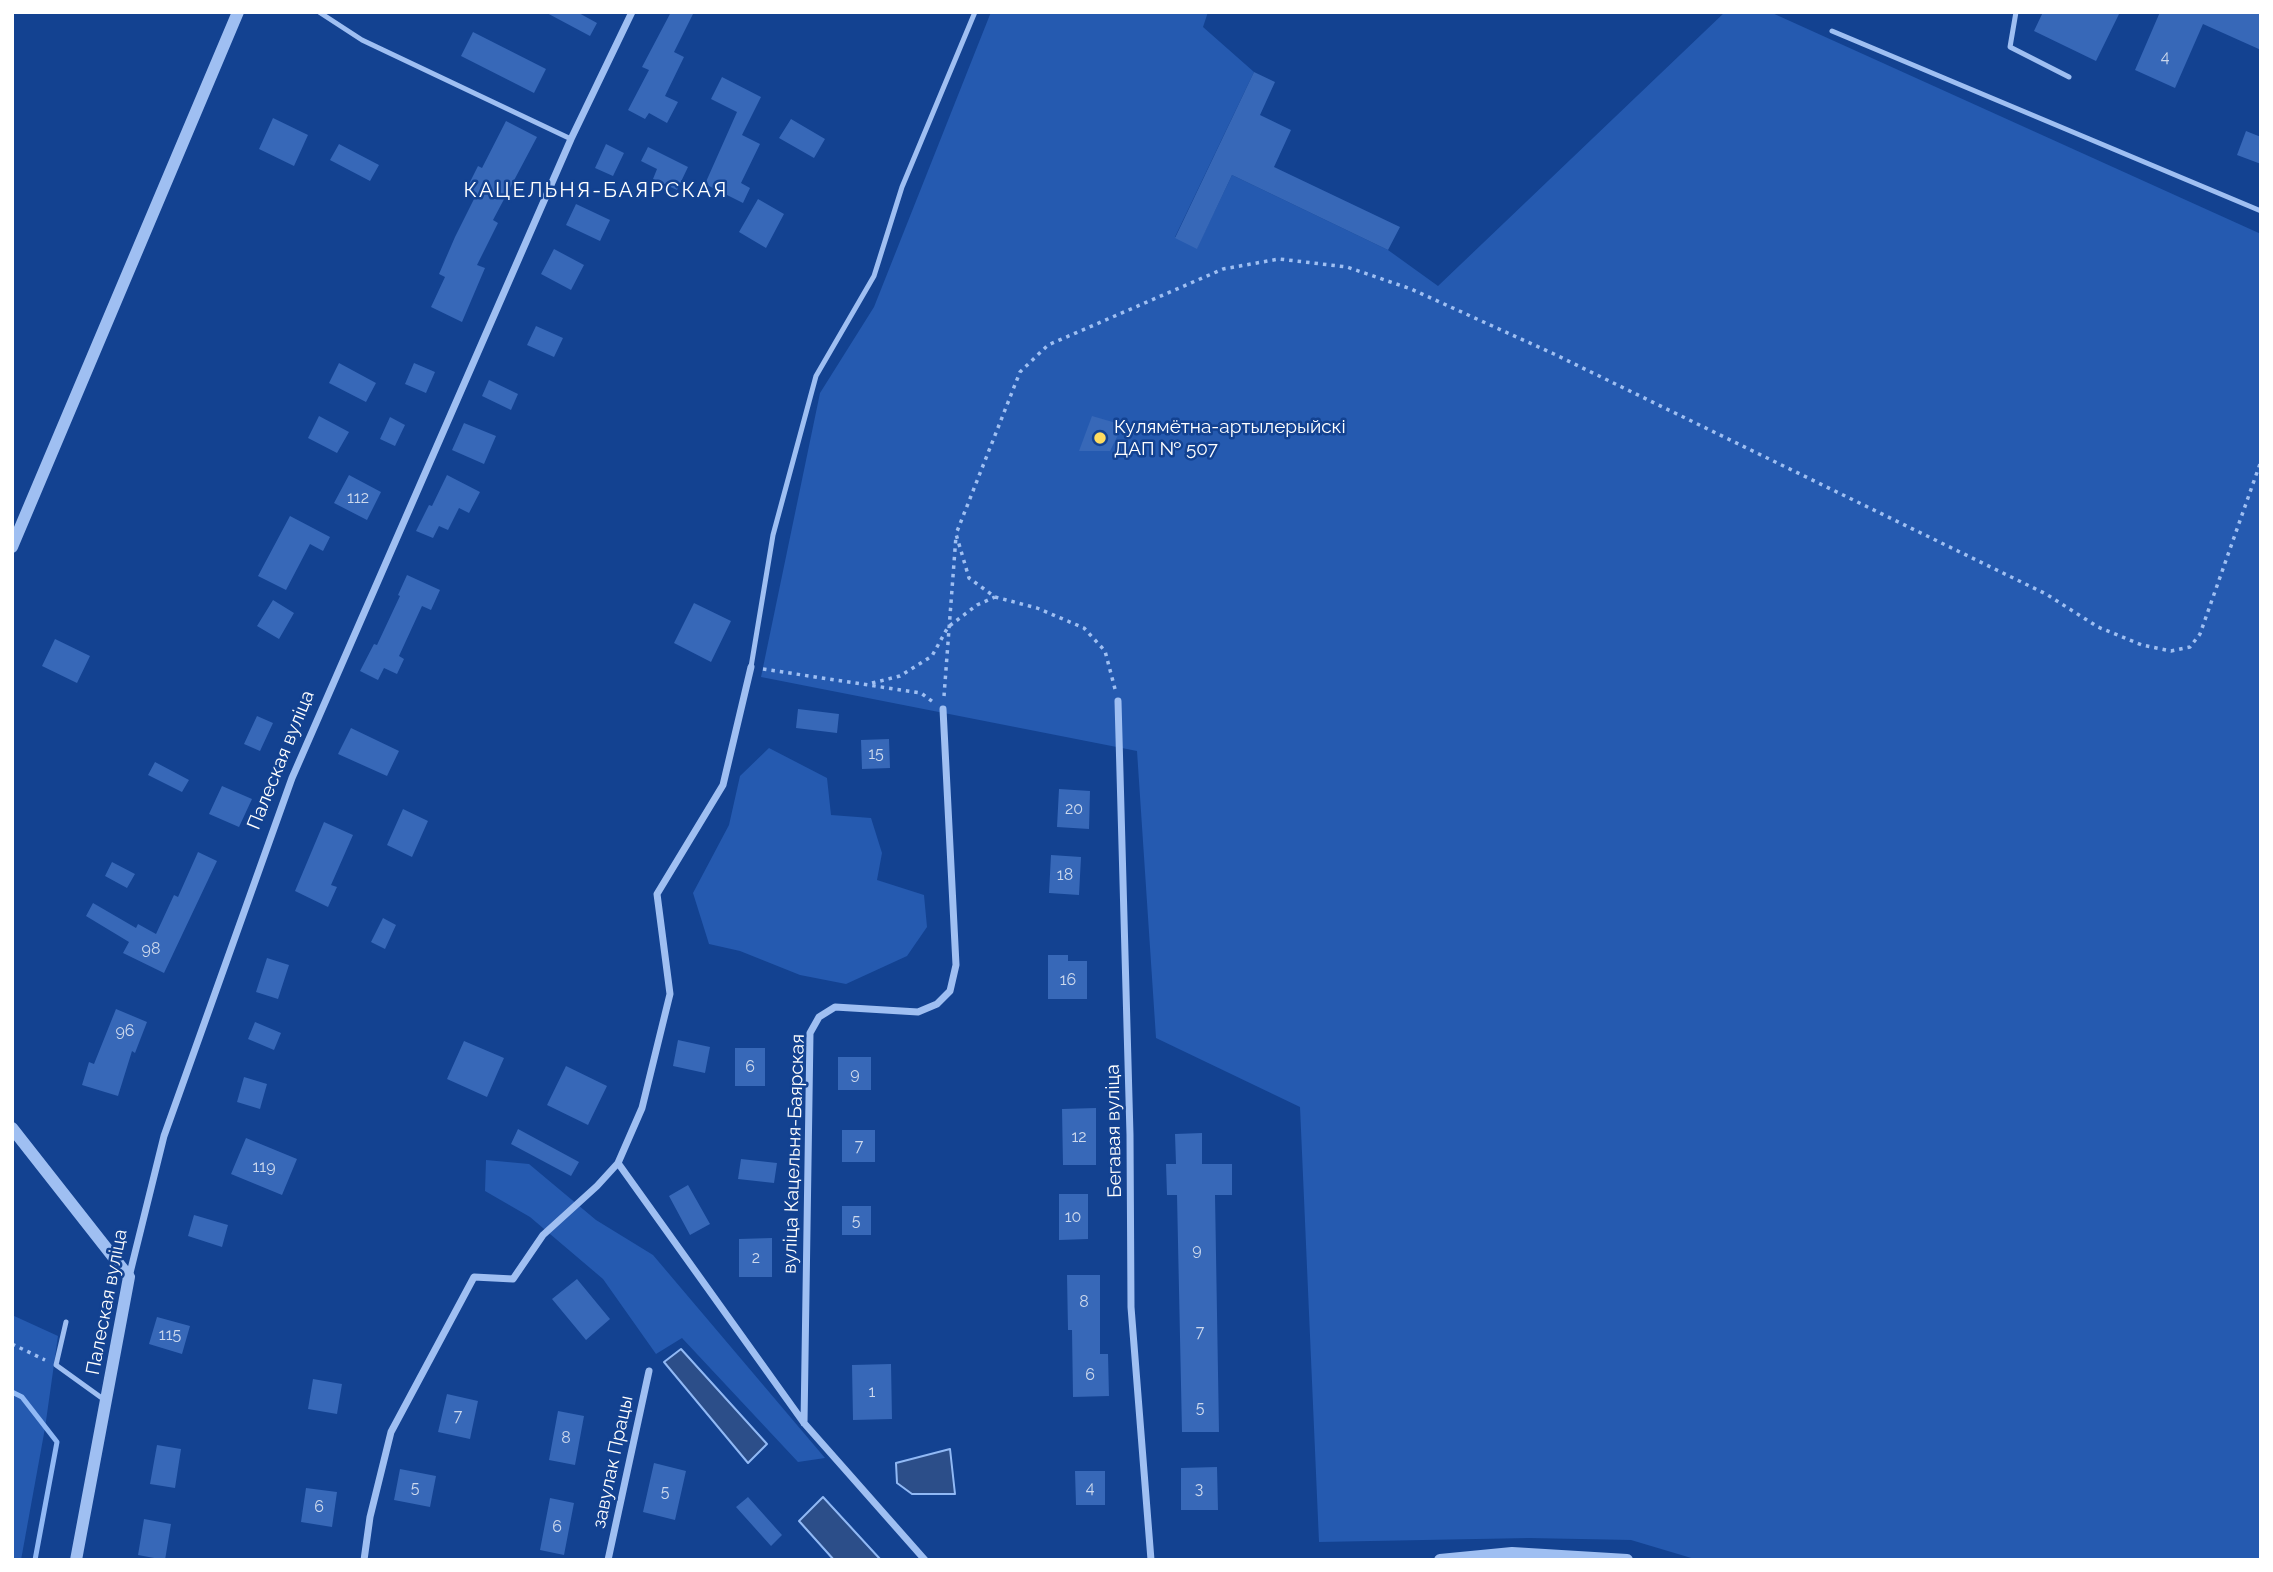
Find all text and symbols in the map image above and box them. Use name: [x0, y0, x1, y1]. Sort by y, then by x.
house number: 4: [2161, 47, 2169, 67]
district label: КАЦЕЛЬНЯ-БАЯРСКАЯ: [466, 178, 726, 204]
place label: Кулямётна-артылерыйскі ДАП № 507: [1114, 416, 1346, 460]
marker: Кулямётна-артылерыйскі ДАП № 507: [1092, 430, 1108, 446]
house number: 112: [347, 488, 369, 508]
street label: Палеская вуліца: [243, 687, 319, 833]
house number: 15: [868, 744, 884, 764]
house number: 20: [1065, 799, 1083, 819]
house number: 18: [1057, 865, 1073, 885]
house number: 98: [142, 939, 160, 959]
house number: 16: [1060, 970, 1076, 990]
house number: 96: [115, 1021, 135, 1041]
street label: вуліца Кацельня-Баярская: [778, 1034, 810, 1274]
house number: 6: [745, 1057, 755, 1077]
house number: 9: [850, 1064, 860, 1084]
street label: Бегавая вуліца: [1101, 1064, 1127, 1198]
house number: 12: [1071, 1127, 1087, 1147]
house number: 7: [855, 1136, 863, 1156]
house number: 119: [252, 1157, 276, 1177]
house number: 10: [1065, 1207, 1081, 1227]
house number: 5: [852, 1211, 860, 1231]
street label: Палеская вуліца: [82, 1227, 132, 1377]
house number: 9: [1192, 1240, 1202, 1260]
house number: 2: [752, 1248, 760, 1268]
house number: 8: [1079, 1292, 1089, 1312]
house number: 7: [1196, 1322, 1204, 1342]
house number: 115: [159, 1325, 181, 1345]
house number: 6: [1085, 1365, 1095, 1385]
house number: 1: [869, 1382, 875, 1402]
street label: завулак Працы: [588, 1394, 638, 1530]
house number: 5: [1196, 1398, 1204, 1418]
house number: 7: [454, 1406, 462, 1426]
house number: 8: [561, 1428, 571, 1448]
house number: 5: [411, 1478, 419, 1498]
house number: 4: [1086, 1478, 1094, 1498]
house number: 3: [1195, 1479, 1203, 1499]
house number: 5: [661, 1482, 669, 1502]
house number: 6: [314, 1497, 324, 1517]
house number: 6: [552, 1517, 562, 1537]

